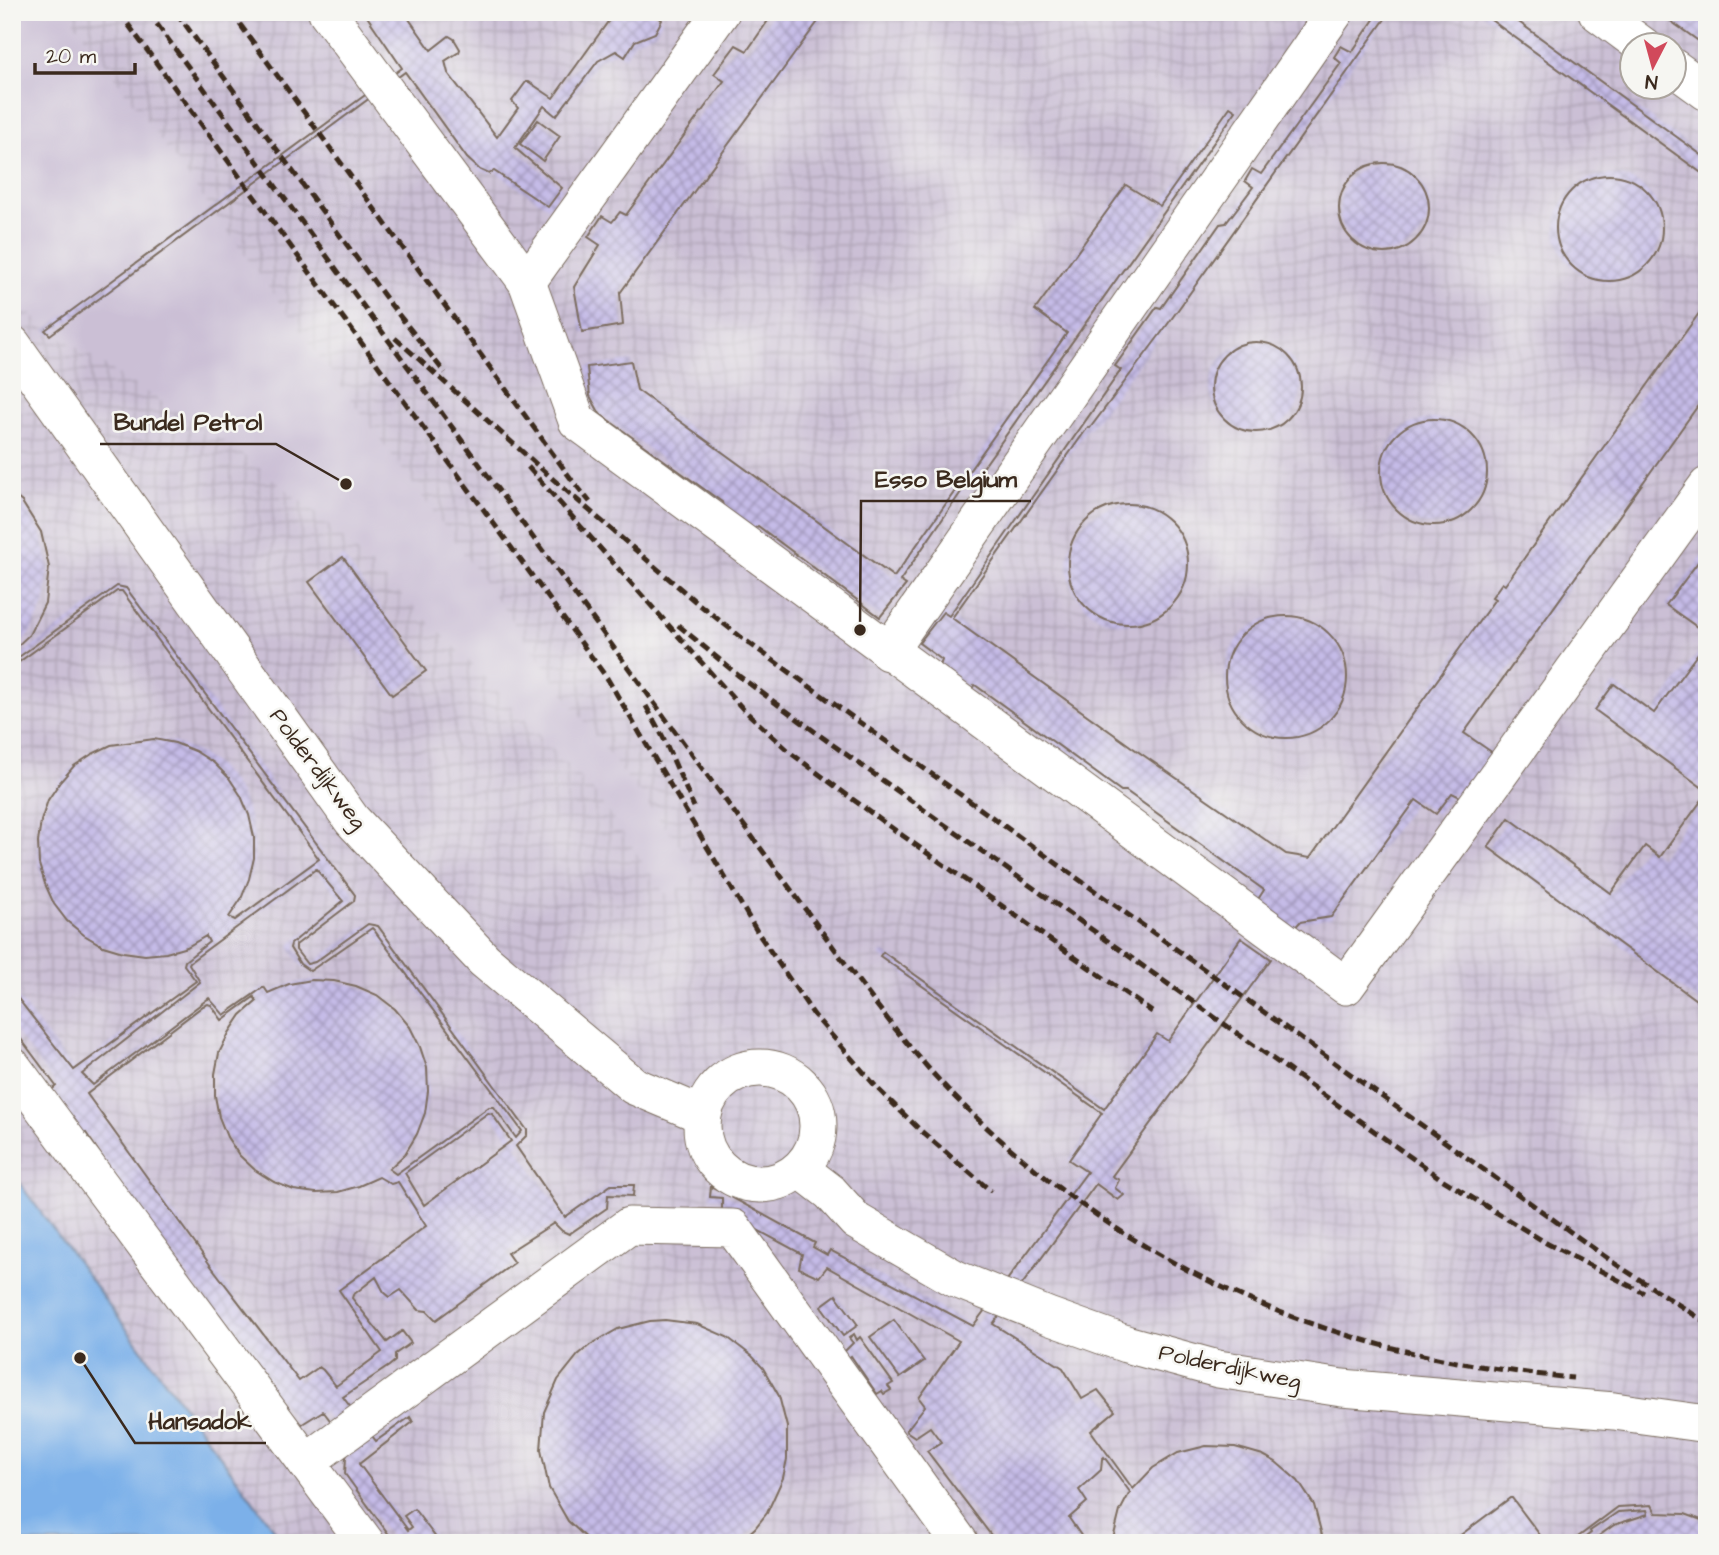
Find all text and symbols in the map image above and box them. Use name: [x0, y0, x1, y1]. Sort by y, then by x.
scale bar: [35, 32, 135, 76]
north arrow: [1618, 32, 1688, 102]
text: 20 m: [46, 42, 97, 71]
text: N: [1644, 67, 1659, 95]
callout: Bundel Petrol: [100, 399, 276, 444]
text: Bundel Petrol: [114, 406, 262, 440]
callout: Esso Belgium: [861, 456, 1031, 501]
text: Esso Belgium: [875, 463, 1017, 498]
street label: Polderdijkweg: [261, 702, 374, 837]
street label: Polderdijkweg: [1156, 1336, 1304, 1399]
callout: Hansadok: [135, 1398, 266, 1443]
text: Hansadok: [148, 1405, 252, 1439]

